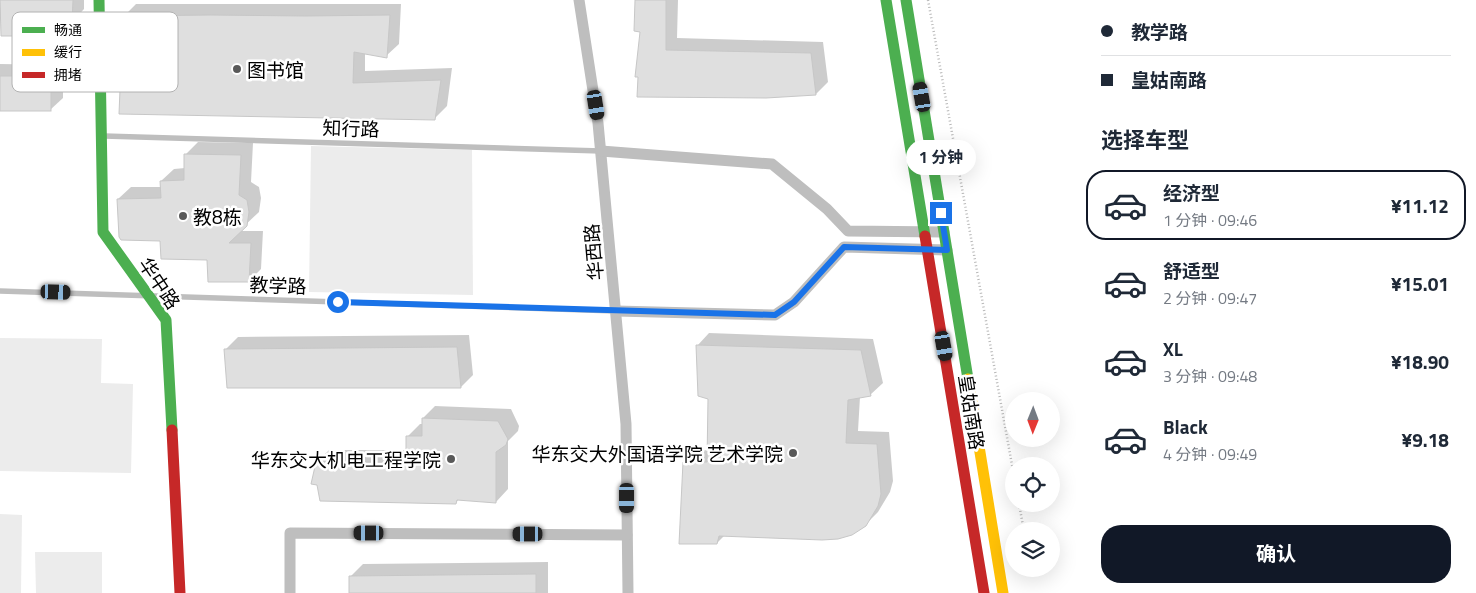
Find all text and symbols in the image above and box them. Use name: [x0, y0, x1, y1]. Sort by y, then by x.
legend: [12, 12, 178, 92]
text: 教学路: [1131, 17, 1188, 46]
text: 畅通: [54, 19, 82, 40]
text: 缓行: [54, 41, 82, 62]
place label: 图书馆: [247, 55, 304, 84]
marker: 图书馆: [231, 63, 243, 75]
text: 拥堵: [54, 64, 82, 85]
text: 皇姑南路: [1131, 65, 1207, 94]
car: [912, 81, 931, 113]
car: [586, 89, 605, 121]
street label: 知行路: [322, 113, 380, 143]
text: 选择车型: [1101, 123, 1189, 157]
callout: 1 分钟: [906, 140, 976, 176]
text: 1 分钟: [919, 145, 963, 169]
text: 经济型: [1163, 178, 1220, 207]
icon: car: [1103, 183, 1148, 228]
text: ¥11.12: [1391, 191, 1449, 220]
place label: 教8栋: [193, 202, 242, 231]
route end: [930, 202, 952, 224]
text: 1 分钟 · 09:46: [1163, 208, 1257, 232]
marker: 教8栋: [177, 210, 189, 222]
street label: 华西路: [576, 222, 610, 282]
street label: 华中路: [132, 251, 188, 315]
text: 舒适型: [1163, 256, 1220, 285]
icon: car: [1103, 261, 1148, 306]
text: ¥15.01: [1391, 269, 1449, 298]
street label: 教学路: [249, 270, 307, 300]
car: [40, 284, 71, 300]
text: 2 分钟 · 09:47: [1163, 286, 1257, 310]
route start: [327, 291, 349, 313]
car: [934, 330, 953, 362]
text: XL: [1163, 334, 1183, 363]
icon: car: [1103, 339, 1148, 384]
text: ¥18.90: [1391, 347, 1449, 376]
text: 3 分钟 · 09:48: [1163, 364, 1257, 388]
street label: 皇姑南路: [952, 372, 992, 452]
north arrow: [1005, 392, 1060, 448]
map controls: [1005, 392, 1060, 577]
text: Black: [1163, 412, 1208, 441]
icon: car: [1103, 417, 1148, 462]
text: ¥9.18: [1402, 425, 1449, 454]
place label: 华东交大外国语学院 艺术学院: [532, 439, 783, 468]
text: 4 分钟 · 09:49: [1163, 442, 1257, 466]
place label: 华东交大机电工程学院: [251, 445, 441, 474]
marker: 华东交大外国语学院 艺术学院: [787, 447, 799, 459]
marker: 华东交大机电工程学院: [445, 453, 457, 465]
button: locate: [1005, 457, 1060, 512]
car: [619, 483, 634, 513]
button: layers: [1005, 522, 1060, 577]
button: 确认: [1101, 525, 1451, 583]
car: [354, 526, 384, 541]
car: [513, 527, 543, 542]

